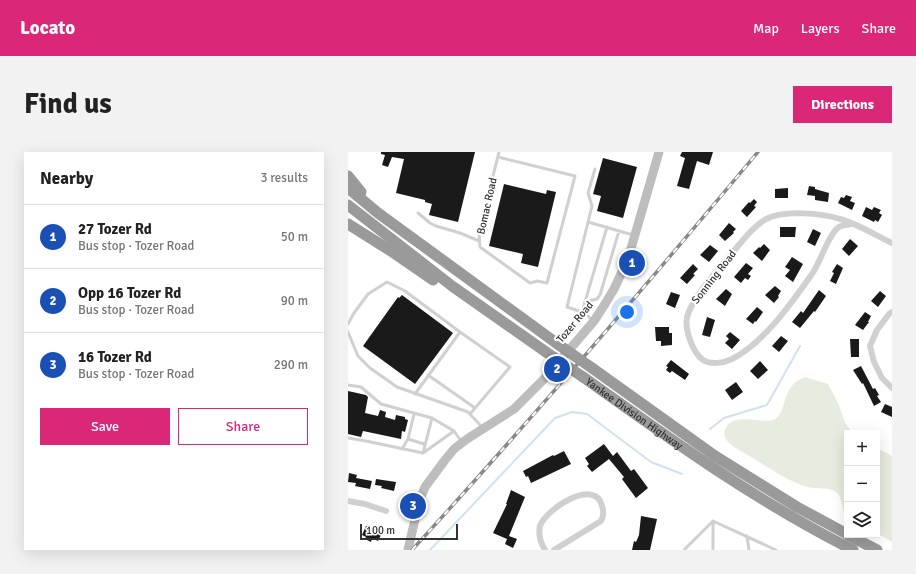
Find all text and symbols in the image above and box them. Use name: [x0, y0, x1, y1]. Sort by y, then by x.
text: Locato: [20, 16, 75, 40]
text: Map: [753, 20, 779, 37]
text: Layers: [801, 20, 840, 37]
text: Share: [862, 20, 896, 37]
button: Directions: [793, 86, 892, 123]
text: Find us: [24, 87, 112, 121]
text: Nearby: [40, 168, 93, 189]
text: 3 results: [260, 170, 308, 186]
street label: Bomac Road: [474, 176, 500, 236]
text: 27 Tozer Rd: [78, 220, 152, 238]
text: 1: [49, 229, 57, 245]
text: 50 m: [281, 229, 308, 245]
text: Bus stop · Tozer Road: [78, 238, 194, 254]
street label: Sonning Road: [689, 247, 739, 306]
pin: 1: [619, 248, 645, 278]
text: Opp 16 Tozer Rd: [78, 284, 181, 302]
text: 2: [49, 293, 57, 309]
text: 90 m: [281, 293, 308, 309]
street label: Tozer Road: [554, 298, 596, 345]
text: Bus stop · Tozer Road: [78, 302, 194, 318]
your location: [617, 302, 637, 322]
text: 16 Tozer Rd: [78, 348, 152, 366]
pin: 2: [544, 354, 570, 384]
text: 3: [49, 357, 57, 373]
text: 290 m: [274, 357, 308, 373]
text: Bus stop · Tozer Road: [78, 366, 194, 382]
street label: Yankee Division Highway: [583, 375, 686, 453]
button: Save: [40, 408, 170, 445]
button: Share: [178, 408, 308, 445]
map controls: [844, 430, 880, 538]
button: +: [844, 430, 880, 466]
button: −: [844, 466, 880, 502]
pin: 3: [400, 491, 426, 521]
button: layers: [844, 502, 880, 538]
scale bar: [360, 522, 458, 541]
text: 100 m: [366, 524, 395, 537]

